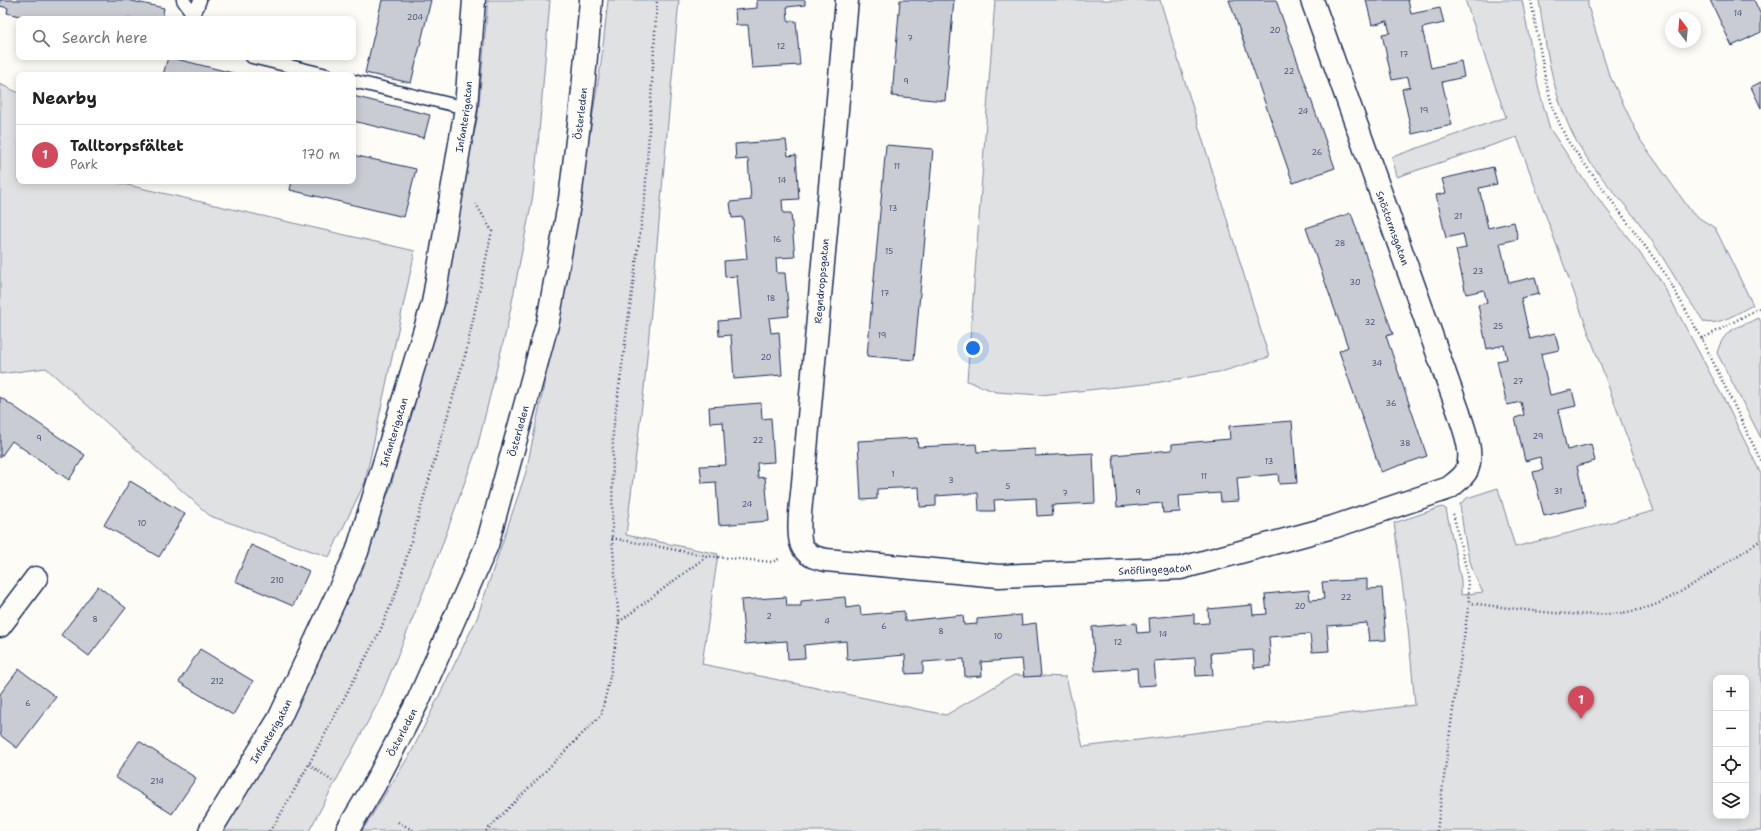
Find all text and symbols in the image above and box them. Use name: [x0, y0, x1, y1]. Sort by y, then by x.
house number: 14: [1734, 8, 1743, 19]
house number: 204: [407, 12, 424, 23]
north arrow: [1665, 12, 1701, 48]
search box: [16, 16, 356, 60]
house number: 20: [1270, 25, 1280, 36]
icon: search: [30, 27, 52, 49]
text: Search here: [62, 28, 148, 48]
house number: 7: [907, 33, 913, 44]
house number: 12: [777, 41, 786, 52]
house number: 17: [1400, 49, 1409, 60]
house number: 22: [1284, 66, 1295, 77]
house number: 9: [903, 76, 909, 87]
street label: Infanterigatan: [453, 81, 475, 154]
text: Nearby: [32, 87, 97, 109]
street label: Österleden: [571, 87, 590, 140]
house number: 19: [1420, 105, 1428, 116]
house number: 24: [1298, 106, 1309, 117]
text: Talltorpsfältet: [70, 136, 183, 156]
text: 1: [42, 146, 48, 163]
text: 170 m: [302, 146, 340, 163]
house number: 26: [1312, 147, 1323, 158]
text: Park: [70, 156, 98, 173]
house number: 11: [894, 161, 900, 172]
house number: 14: [778, 175, 787, 186]
street label: Snöstormsgatan: [1373, 189, 1412, 267]
house number: 13: [889, 203, 897, 214]
house number: 21: [1454, 211, 1462, 222]
house number: 16: [773, 234, 782, 245]
street label: Regndroppsgatan: [811, 238, 832, 324]
house number: 28: [1335, 238, 1345, 249]
house number: 15: [885, 246, 893, 257]
house number: 23: [1473, 266, 1483, 277]
house number: 30: [1349, 277, 1361, 288]
house number: 17: [881, 288, 890, 299]
house number: 18: [767, 293, 775, 304]
house number: 32: [1365, 317, 1376, 328]
house number: 25: [1493, 321, 1503, 332]
house number: 19: [878, 330, 886, 341]
your location: [963, 338, 983, 358]
house number: 20: [761, 352, 771, 363]
house number: 34: [1372, 358, 1383, 369]
house number: 27: [1513, 376, 1524, 387]
street label: Infanterigatan: [377, 396, 411, 469]
house number: 36: [1386, 398, 1397, 409]
street label: Österleden: [505, 404, 532, 458]
house number: 29: [1533, 431, 1543, 442]
house number: 9: [36, 433, 42, 444]
house number: 22: [753, 435, 764, 446]
house number: 38: [1400, 438, 1410, 449]
house number: 13: [1265, 456, 1273, 467]
house number: 1: [891, 469, 895, 480]
house number: 11: [1201, 471, 1207, 482]
house number: 3: [948, 475, 954, 486]
house number: 5: [1006, 481, 1011, 492]
house number: 31: [1554, 486, 1562, 497]
house number: 9: [1135, 487, 1141, 498]
house number: 7: [1062, 488, 1068, 499]
house number: 24: [742, 499, 753, 510]
house number: 10: [138, 518, 146, 529]
street label: Snöflingegatan: [1118, 559, 1193, 578]
house number: 210: [270, 575, 284, 586]
house number: 22: [1341, 592, 1352, 603]
house number: 20: [1295, 601, 1305, 612]
house number: 2: [766, 611, 772, 622]
house number: 8: [92, 614, 98, 625]
house number: 4: [824, 616, 830, 627]
house number: 6: [881, 621, 887, 632]
house number: 8: [938, 626, 944, 637]
house number: 14: [1159, 629, 1168, 640]
house number: 10: [994, 631, 1002, 642]
house number: 12: [1114, 637, 1123, 648]
map controls: [1713, 675, 1749, 819]
button: +: [1713, 675, 1749, 711]
house number: 212: [210, 676, 224, 687]
pin: 1: [1568, 686, 1594, 719]
street label: Infanterigatan: [247, 697, 294, 766]
house number: 6: [25, 698, 31, 709]
street label: Österleden: [384, 706, 420, 759]
button: −: [1713, 711, 1749, 747]
button: locate: [1713, 747, 1749, 783]
house number: 214: [150, 776, 164, 787]
button: layers: [1713, 783, 1749, 819]

